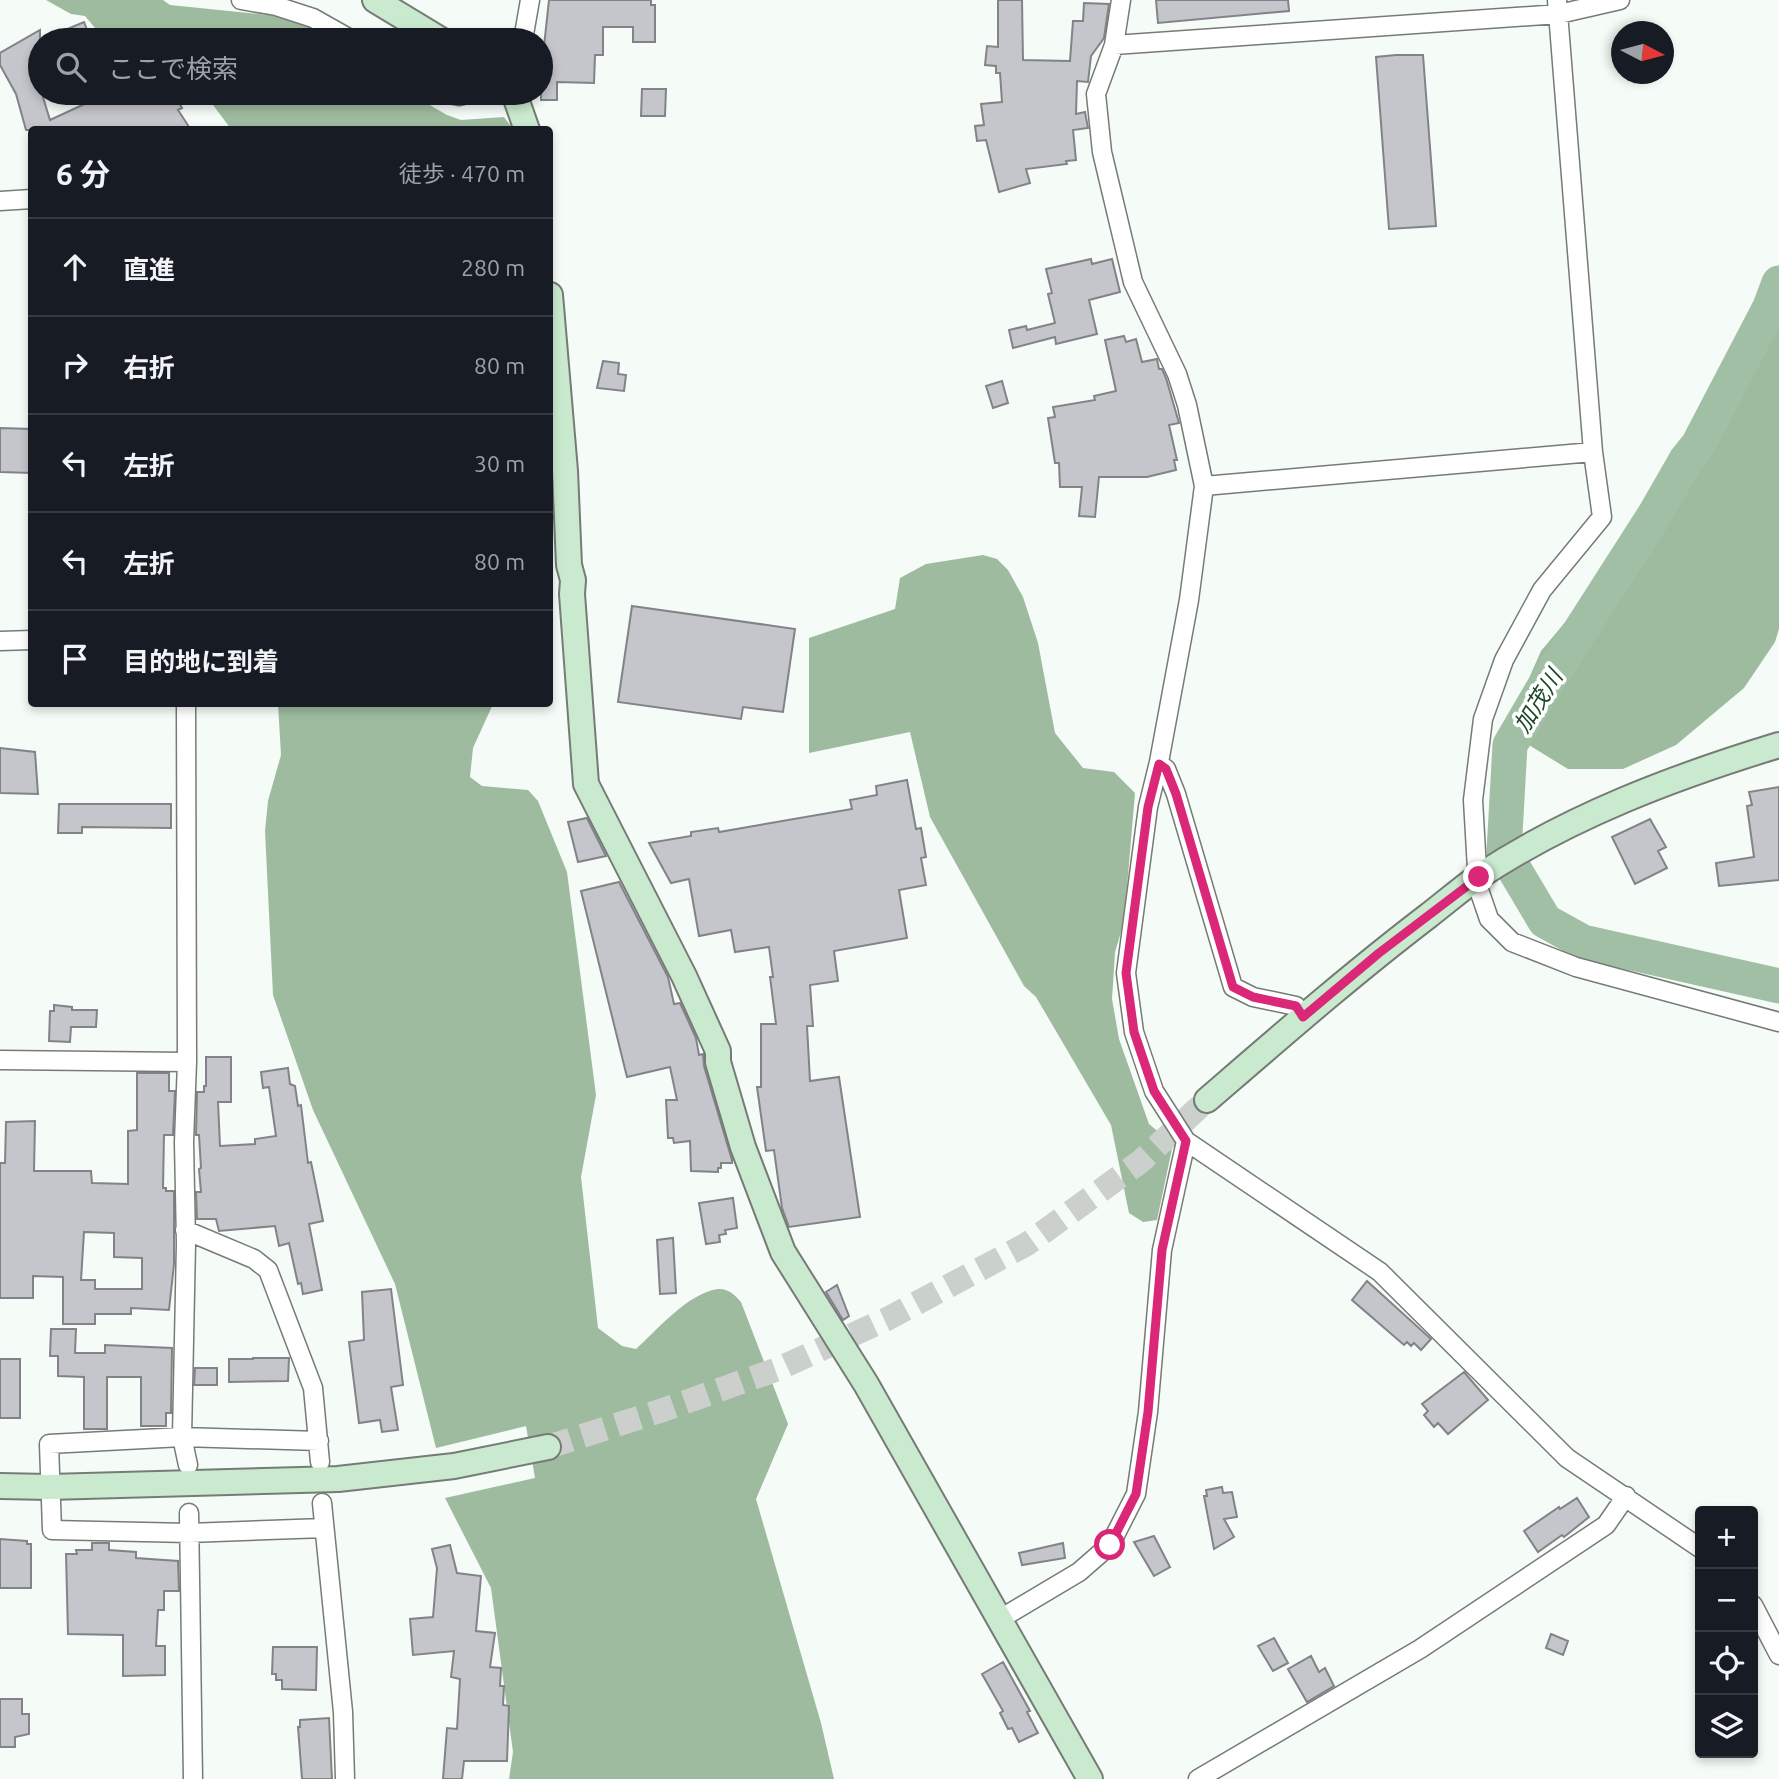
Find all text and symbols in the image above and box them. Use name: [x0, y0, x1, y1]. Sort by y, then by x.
north arrow: [1611, 21, 1674, 84]
search box: [28, 28, 553, 105]
icon: search: [52, 48, 90, 86]
text: ここで検索: [108, 54, 238, 83]
text: 6 分: [56, 157, 110, 191]
text: 徒歩 · 470 m: [399, 161, 525, 186]
icon: ahead: [56, 248, 94, 286]
text: 直進: [123, 255, 175, 284]
text: 280 m: [461, 255, 525, 280]
icon: right: [56, 346, 94, 384]
text: 右折: [123, 353, 175, 382]
text: 80 m: [474, 353, 525, 378]
icon: left: [56, 444, 94, 482]
text: 左折: [123, 451, 175, 480]
text: 30 m: [474, 451, 525, 476]
icon: left: [56, 542, 94, 580]
text: 左折: [123, 549, 175, 578]
text: 80 m: [474, 549, 525, 574]
icon: arrive: [56, 640, 94, 678]
text: 目的地に到着: [123, 647, 279, 676]
water label: 加茂川: [1509, 662, 1568, 737]
route end: [1463, 861, 1494, 892]
map controls: [1695, 1506, 1758, 1758]
button: +: [1695, 1506, 1758, 1569]
route start: [1094, 1529, 1125, 1560]
button: −: [1695, 1569, 1758, 1632]
button: locate: [1695, 1632, 1758, 1695]
button: layers: [1695, 1695, 1758, 1758]

